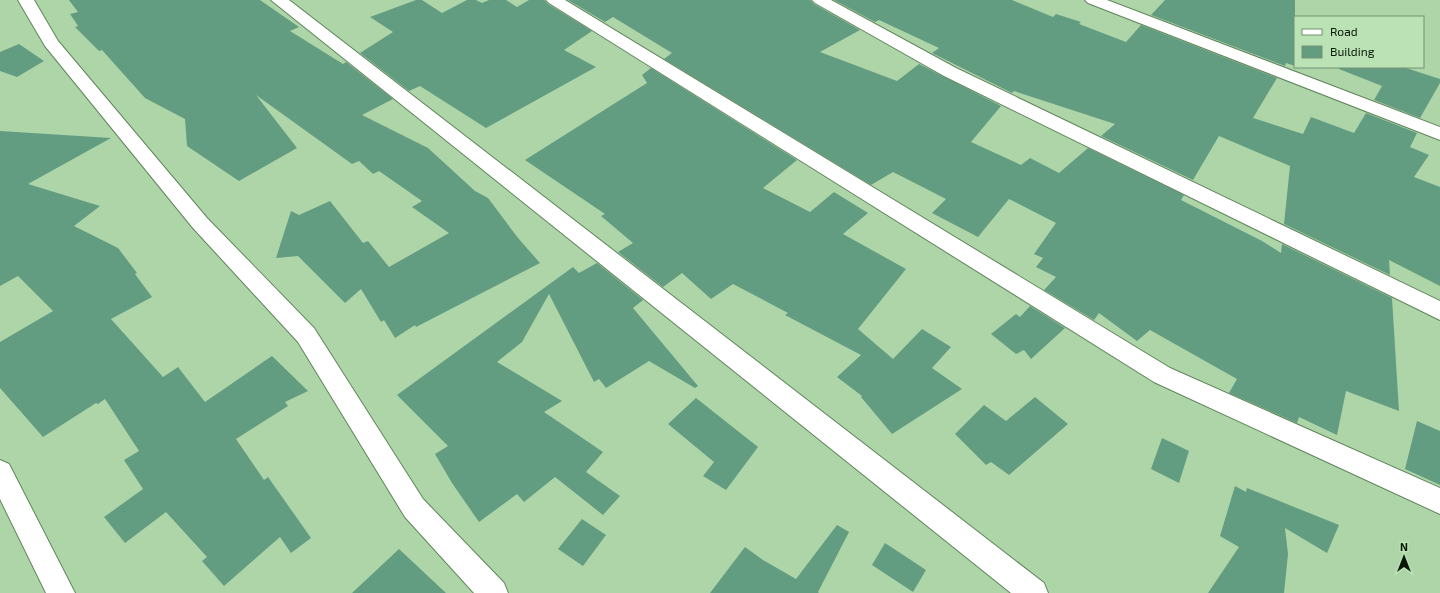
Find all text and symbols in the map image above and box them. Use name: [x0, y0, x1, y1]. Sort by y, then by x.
legend: [1294, 16, 1424, 68]
text: Road: [1330, 24, 1358, 38]
text: Building: [1330, 44, 1375, 58]
north arrow: [1384, 537, 1424, 577]
text: N: [1400, 540, 1408, 553]

